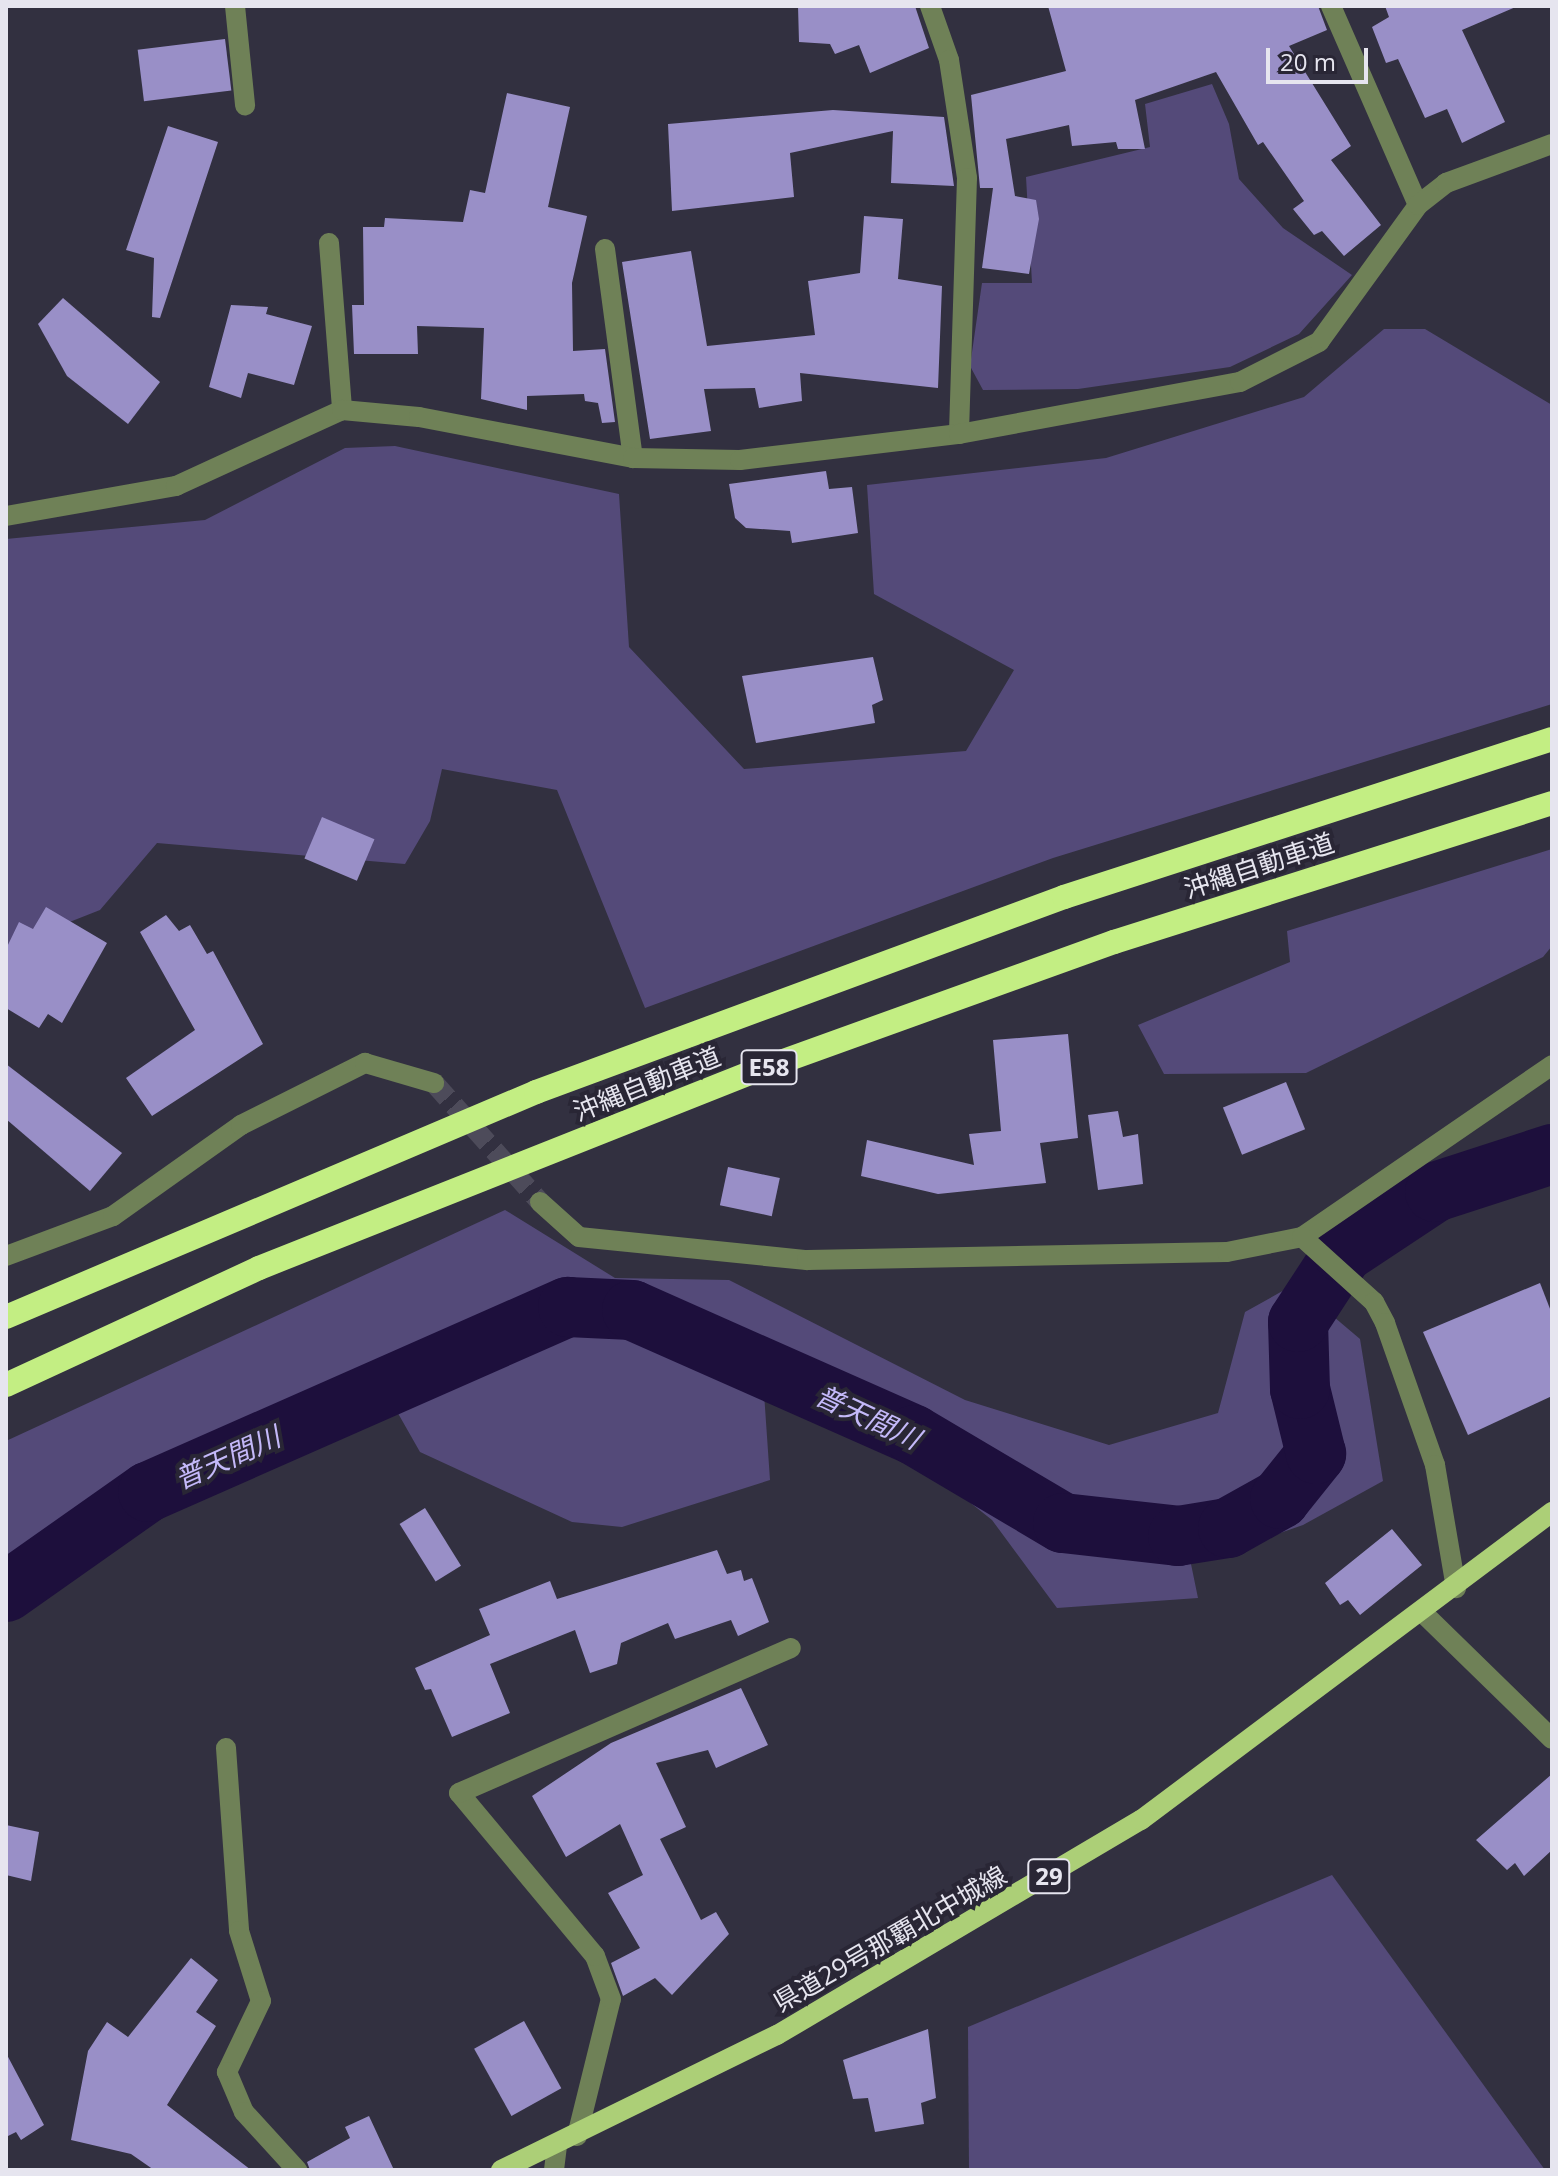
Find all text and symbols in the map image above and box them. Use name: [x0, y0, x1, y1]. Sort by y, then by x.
scale bar: [1270, 32, 1372, 82]
text: 20 m: [1280, 45, 1336, 78]
street label: 沖縄自動車道: [1180, 827, 1338, 905]
street label: 沖縄自動車道: [569, 1040, 725, 1128]
road number: E58: [739, 1047, 799, 1087]
water label: 普天間川: [810, 1377, 926, 1455]
water label: 普天間川: [169, 1419, 285, 1495]
road number: 29: [1027, 1856, 1071, 1896]
street label: 県道29号那覇北中城線: [768, 1860, 1012, 2018]

